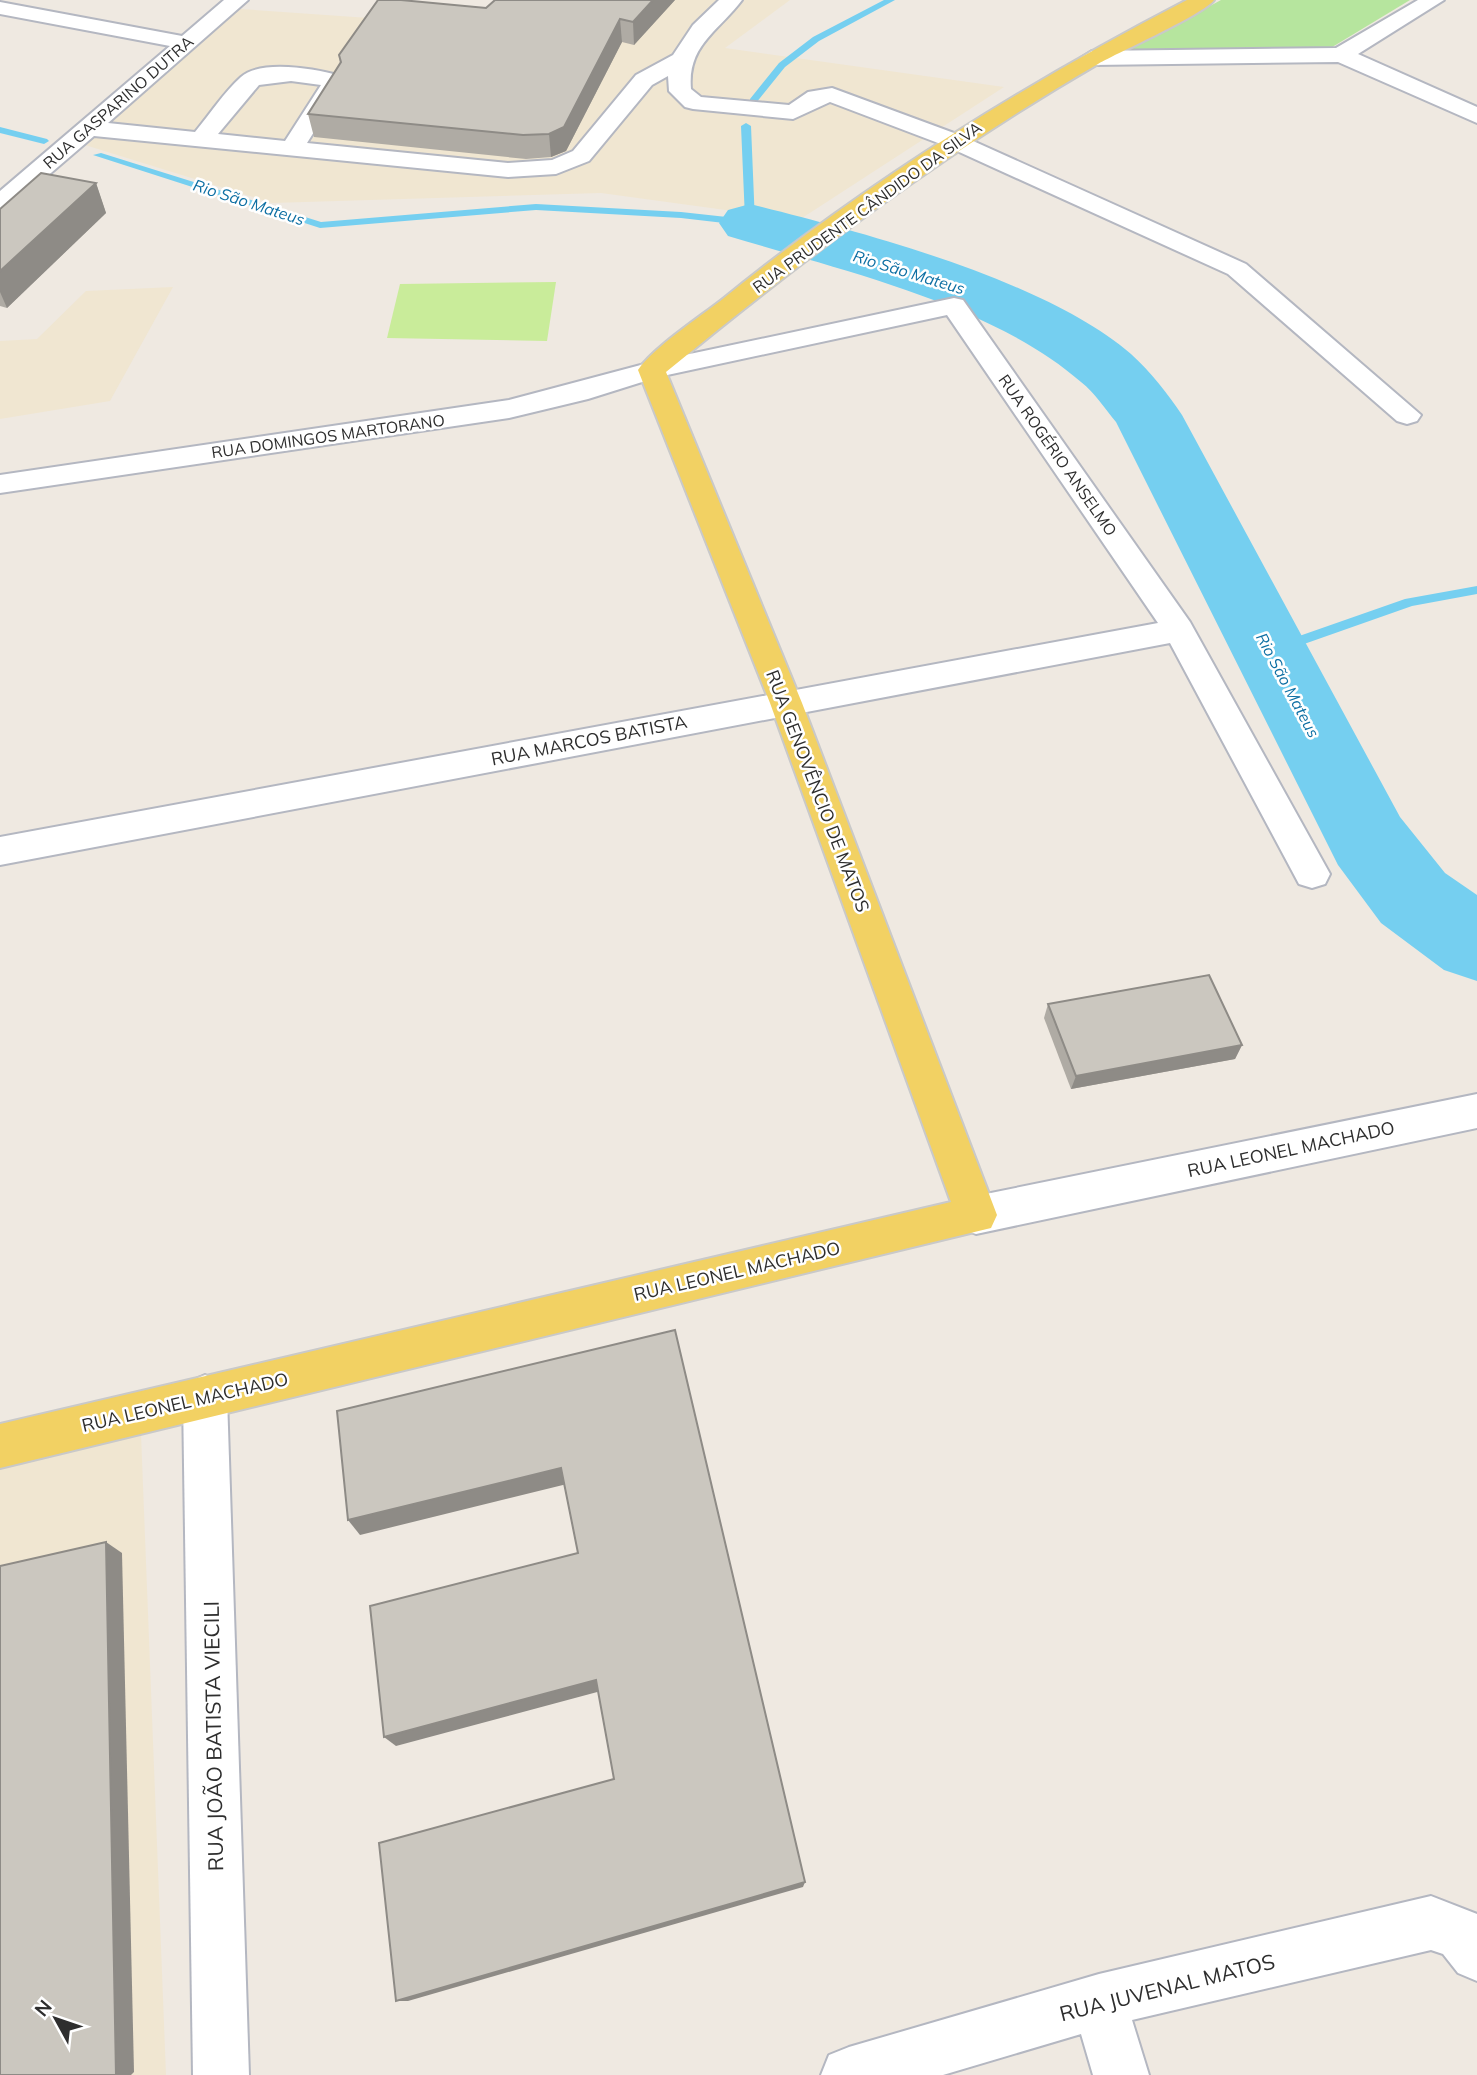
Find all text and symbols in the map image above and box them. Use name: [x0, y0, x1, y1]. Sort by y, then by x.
street label: RUA GASPARINO DUTRA: [39, 31, 197, 173]
street label: RUA PRUDENTE CÂNDIDO DA SILVA: [749, 117, 986, 297]
water label: Rio São Mateus: [191, 175, 307, 229]
water label: Rio São Mateus: [851, 246, 967, 299]
street label: RUA ROGÉRIO ANSELMO: [995, 370, 1121, 540]
street label: RUA DOMINGOS MARTORANO: [210, 410, 446, 462]
water label: Rio São Mateus: [1252, 629, 1324, 741]
street label: RUA GENOVÊNCIO DE MATOS: [761, 667, 875, 915]
street label: RUA MARCOS BATISTA: [489, 710, 689, 770]
street label: RUA LEONEL MACHADO: [1185, 1116, 1397, 1182]
street label: RUA LEONEL MACHADO: [631, 1236, 843, 1306]
street label: RUA LEONEL MACHADO: [79, 1367, 291, 1437]
street label: RUA JOÃO BATISTA VIECILI: [198, 1601, 228, 1871]
street label: RUA JUVENAL MATOS: [1057, 1948, 1277, 2026]
north arrow: [21, 1984, 91, 2054]
text: N: [29, 1995, 57, 2021]

